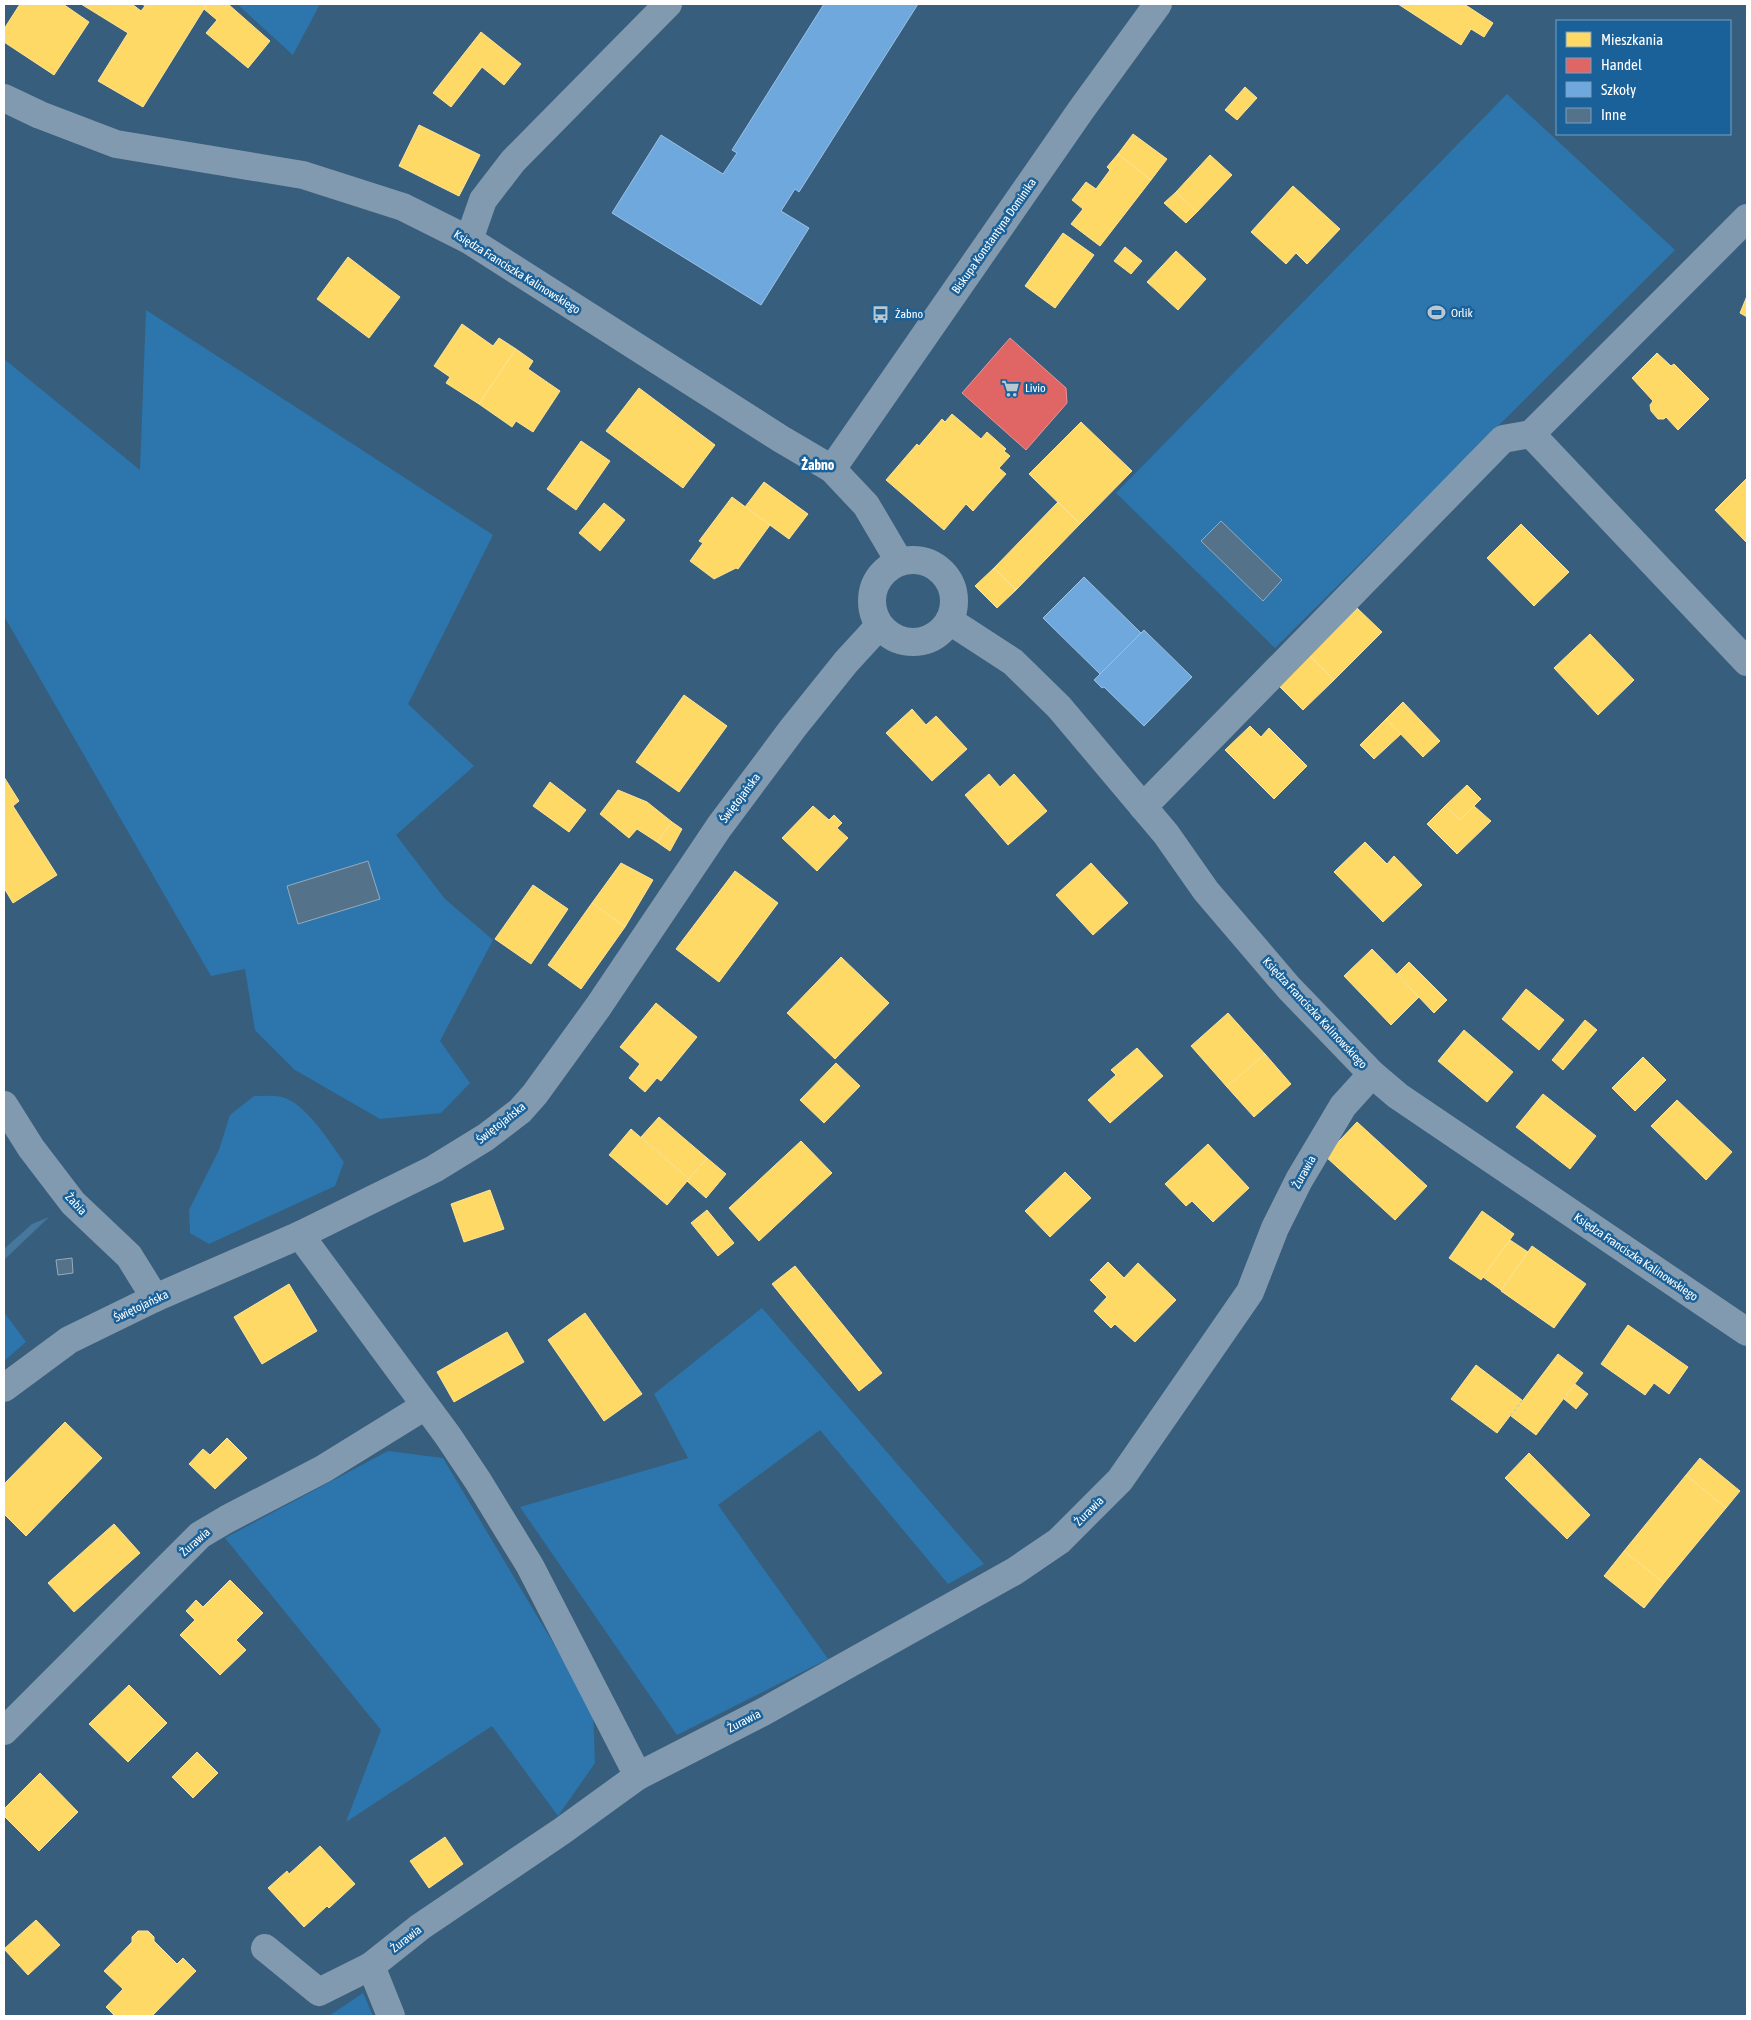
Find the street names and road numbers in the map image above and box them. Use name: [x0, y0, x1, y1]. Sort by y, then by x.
street label: Biskupa Konstantyna Dominika: [949, 176, 1039, 296]
street label: Księdza Franciszka Kalinowskiego: [451, 227, 583, 317]
street label: Świętojańska: [717, 770, 763, 826]
street label: Księdza Franciszka Kalinowskiego: [1260, 955, 1370, 1072]
street label: Świętojańska: [474, 1099, 528, 1147]
street label: Żurawia: [1289, 1153, 1319, 1191]
street label: Żabia: [62, 1190, 90, 1218]
street label: Księdza Franciszka Kalinowskiego: [1571, 1210, 1701, 1304]
street label: Świętojańska: [112, 1287, 170, 1325]
street label: Żurawia: [1071, 1493, 1107, 1529]
street label: Żurawia: [177, 1525, 213, 1559]
street label: Żurawia: [725, 1707, 763, 1735]
street label: Żurawia: [388, 1923, 424, 1955]

